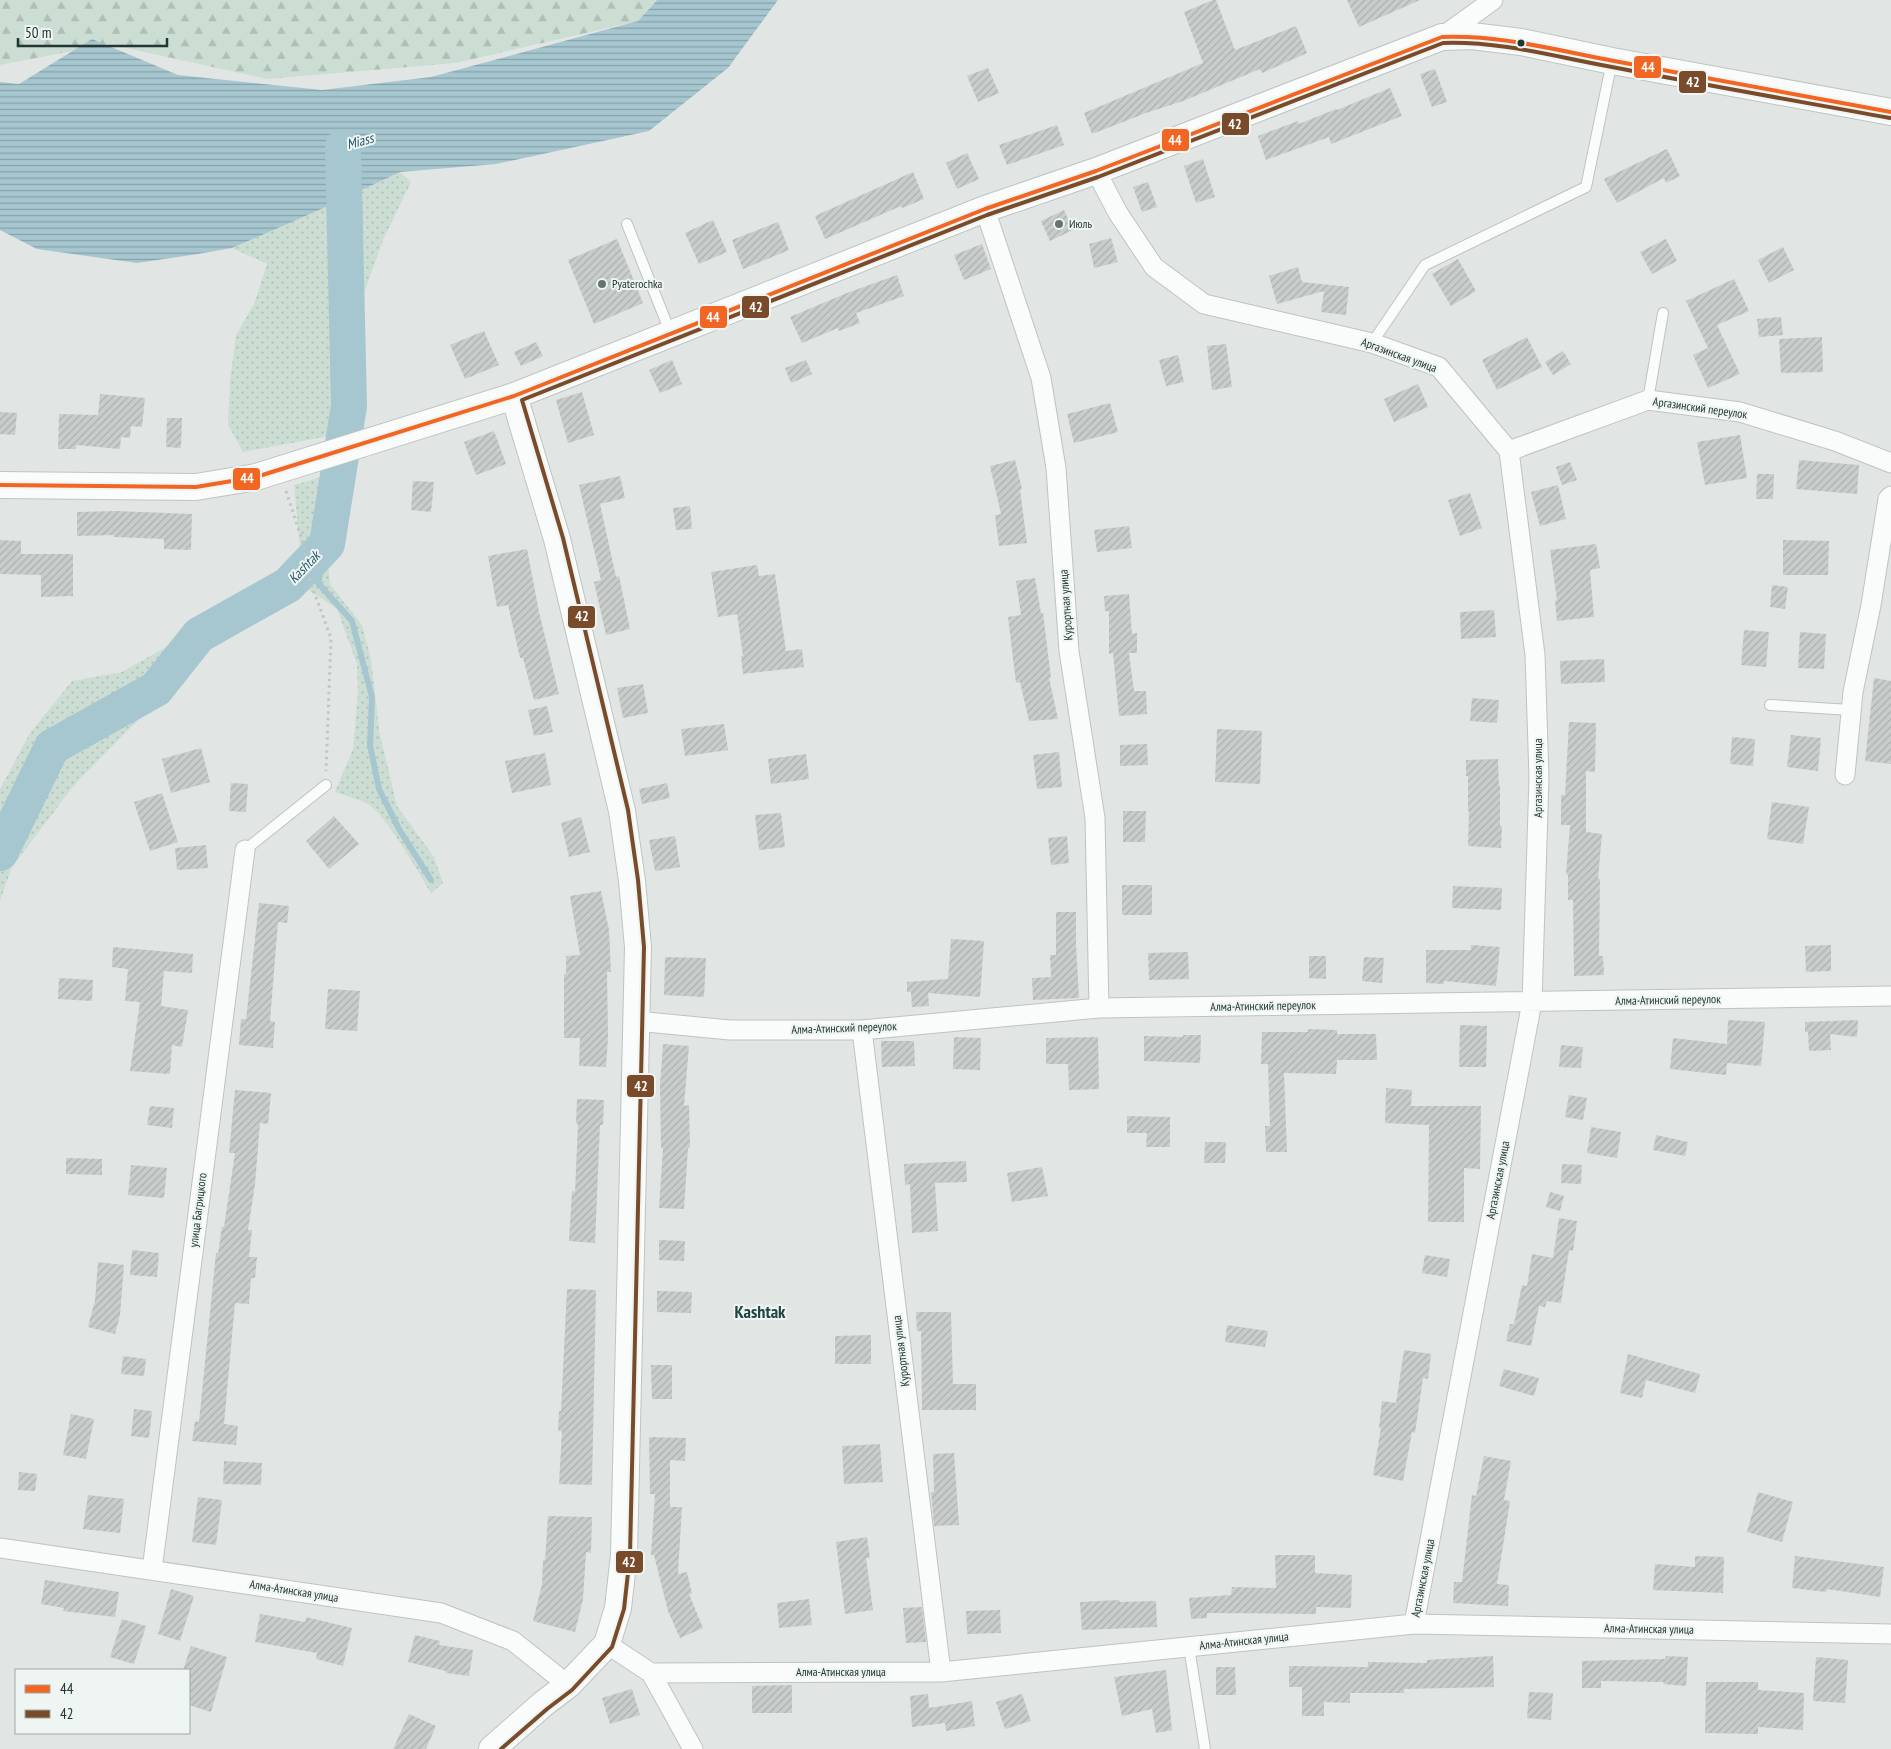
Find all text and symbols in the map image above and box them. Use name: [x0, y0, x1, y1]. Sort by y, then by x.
scale bar: [18, 15, 166, 47]
text: 50 m: [25, 23, 51, 42]
unlabelled marker: [1516, 38, 1526, 48]
line badge: 44: [1633, 55, 1662, 79]
text: 44: [1641, 58, 1655, 76]
line badge: 42: [1678, 70, 1707, 94]
text: 42: [1686, 73, 1700, 91]
line badge: 42: [1221, 112, 1250, 136]
text: 42: [1228, 115, 1242, 133]
water label: Miass: [345, 128, 377, 153]
line badge: 44: [1161, 128, 1190, 152]
text: 44: [1168, 131, 1182, 149]
place label: Июль: [1069, 216, 1092, 231]
marker: Июль: [1053, 218, 1065, 230]
place label: Pyaterochka: [612, 276, 663, 291]
marker: Pyaterochka: [596, 278, 608, 290]
line badge: 42: [741, 295, 770, 319]
text: 42: [749, 298, 763, 316]
line badge: 44: [699, 305, 728, 329]
text: 44: [706, 308, 720, 326]
street label: Аргазинская улица: [1359, 334, 1439, 375]
street label: Аргазинский переулок: [1652, 393, 1749, 422]
line badge: 44: [232, 467, 261, 491]
text: 44: [240, 469, 254, 487]
water label: Kashtak: [284, 546, 325, 587]
street label: Курортная улица: [1056, 569, 1075, 641]
line badge: 42: [567, 605, 596, 629]
text: 42: [575, 607, 589, 625]
street label: Аргазинская улица: [1530, 738, 1545, 818]
street label: Алма-Атинский переулок: [1615, 991, 1721, 1008]
street label: Алма-Атинский переулок: [1210, 997, 1316, 1014]
street label: Алма-Атинский переулок: [791, 1018, 897, 1037]
line badge: 42: [626, 1074, 655, 1098]
text: 42: [634, 1077, 648, 1095]
street label: Аргазинская улица: [1483, 1139, 1512, 1220]
street label: улица Багрицкого: [185, 1172, 210, 1248]
district label: Kashtak: [735, 1300, 786, 1323]
street label: Курортная улица: [889, 1315, 912, 1387]
street label: Аргазинская улица: [1408, 1537, 1437, 1618]
line badge: 42: [615, 1550, 644, 1574]
text: 42: [622, 1553, 636, 1571]
street label: Алма-Атинская улица: [249, 1576, 340, 1605]
street label: Алма-Атинская улица: [1604, 1620, 1694, 1637]
street label: Алма-Атинская улица: [1198, 1628, 1290, 1653]
street label: Алма-Атинская улица: [796, 1664, 886, 1679]
legend: [15, 1669, 190, 1734]
text: 44: [60, 1679, 74, 1698]
text: 42: [60, 1704, 74, 1723]

